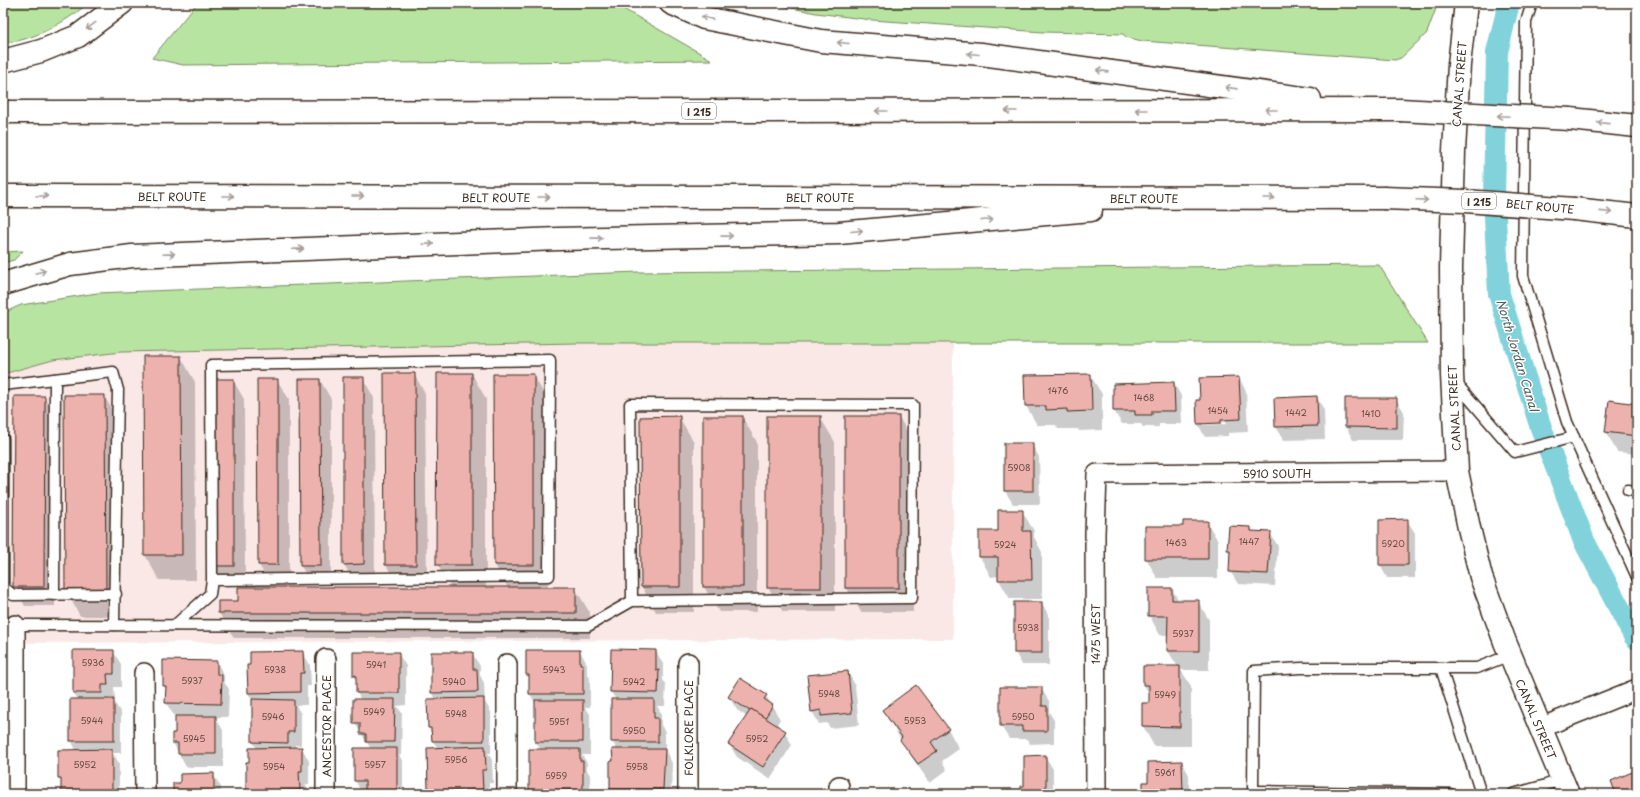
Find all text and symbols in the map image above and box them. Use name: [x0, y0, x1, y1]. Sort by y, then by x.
one-way arrow: [700, 14, 713, 21]
one-way arrow: [85, 22, 96, 31]
one-way arrow: [837, 40, 850, 47]
street label: CANAL STREET: [1448, 40, 1471, 127]
one-way arrow: [967, 50, 980, 57]
one-way arrow: [1096, 67, 1109, 75]
one-way arrow: [1225, 84, 1238, 92]
road number: I 215: [682, 103, 716, 119]
one-way arrow: [1135, 106, 1148, 114]
one-way arrow: [1265, 106, 1278, 114]
one-way arrow: [875, 107, 888, 115]
one-way arrow: [1005, 107, 1018, 115]
one-way arrow: [1497, 112, 1510, 119]
one-way arrow: [1597, 119, 1610, 127]
street label: BELT ROUTE: [137, 188, 207, 205]
street label: BELT ROUTE: [461, 189, 531, 206]
street label: BELT ROUTE: [785, 189, 855, 206]
street label: BELT ROUTE: [1109, 190, 1179, 207]
one-way arrow: [35, 192, 48, 200]
one-way arrow: [221, 192, 234, 200]
one-way arrow: [351, 192, 364, 200]
one-way arrow: [537, 193, 550, 201]
road number: I 215: [1462, 193, 1496, 209]
one-way arrow: [1262, 194, 1275, 202]
street label: BELT ROUTE: [1505, 195, 1575, 217]
one-way arrow: [1415, 196, 1428, 203]
one-way arrow: [1599, 208, 1612, 216]
one-way arrow: [980, 216, 993, 223]
one-way arrow: [850, 228, 863, 235]
one-way arrow: [720, 232, 733, 239]
one-way arrow: [590, 235, 603, 242]
one-way arrow: [421, 241, 434, 248]
one-way arrow: [291, 246, 304, 253]
one-way arrow: [162, 251, 175, 258]
one-way arrow: [33, 268, 46, 275]
water label: North Jordan Canal: [1492, 297, 1544, 415]
street label: CANAL STREET: [1443, 364, 1465, 451]
house number: 1476: [1048, 383, 1068, 397]
house number: 1468: [1133, 390, 1155, 404]
house number: 1454: [1207, 403, 1229, 417]
house number: 1442: [1285, 405, 1307, 419]
house number: 1410: [1361, 406, 1381, 420]
house number: 5908: [1007, 460, 1031, 474]
street label: 5910 SOUTH: [1243, 465, 1311, 482]
house number: 1447: [1239, 534, 1259, 548]
house number: 1463: [1165, 535, 1187, 549]
house number: 5920: [1381, 536, 1405, 550]
house number: 5924: [994, 537, 1016, 551]
street label: 1475 WEST: [1087, 603, 1104, 664]
house number: 5938: [1017, 620, 1039, 634]
house number: 5937: [1172, 626, 1194, 640]
house number: 5936: [82, 655, 104, 669]
house number: 5941: [366, 657, 386, 671]
house number: 5938: [264, 662, 286, 676]
house number: 5943: [543, 662, 565, 676]
house number: 5937: [181, 673, 203, 687]
house number: 5940: [442, 674, 466, 688]
house number: 5942: [623, 674, 645, 688]
street label: ANCESTOR PLACE: [318, 675, 335, 777]
street label: CANAL STREET: [1511, 676, 1561, 762]
street label: FOLKLORE PLACE: [680, 680, 697, 776]
house number: 5948: [818, 686, 840, 700]
house number: 5949: [1154, 687, 1177, 701]
house number: 5949: [363, 704, 386, 718]
house number: 5948: [445, 706, 467, 720]
house number: 5946: [261, 709, 285, 723]
house number: 5950: [1011, 709, 1035, 723]
house number: 5944: [80, 713, 104, 727]
house number: 5953: [904, 713, 926, 727]
house number: 5951: [549, 714, 569, 728]
house number: 5950: [622, 723, 646, 737]
house number: 5945: [183, 731, 205, 745]
house number: 5952: [746, 731, 768, 745]
house number: 5956: [444, 752, 468, 766]
house number: 5952: [74, 757, 96, 771]
house number: 5957: [364, 757, 386, 771]
house number: 5954: [263, 759, 285, 773]
house number: 5958: [626, 759, 648, 773]
house number: 5961: [1155, 765, 1175, 779]
house number: 5959: [545, 768, 567, 782]

